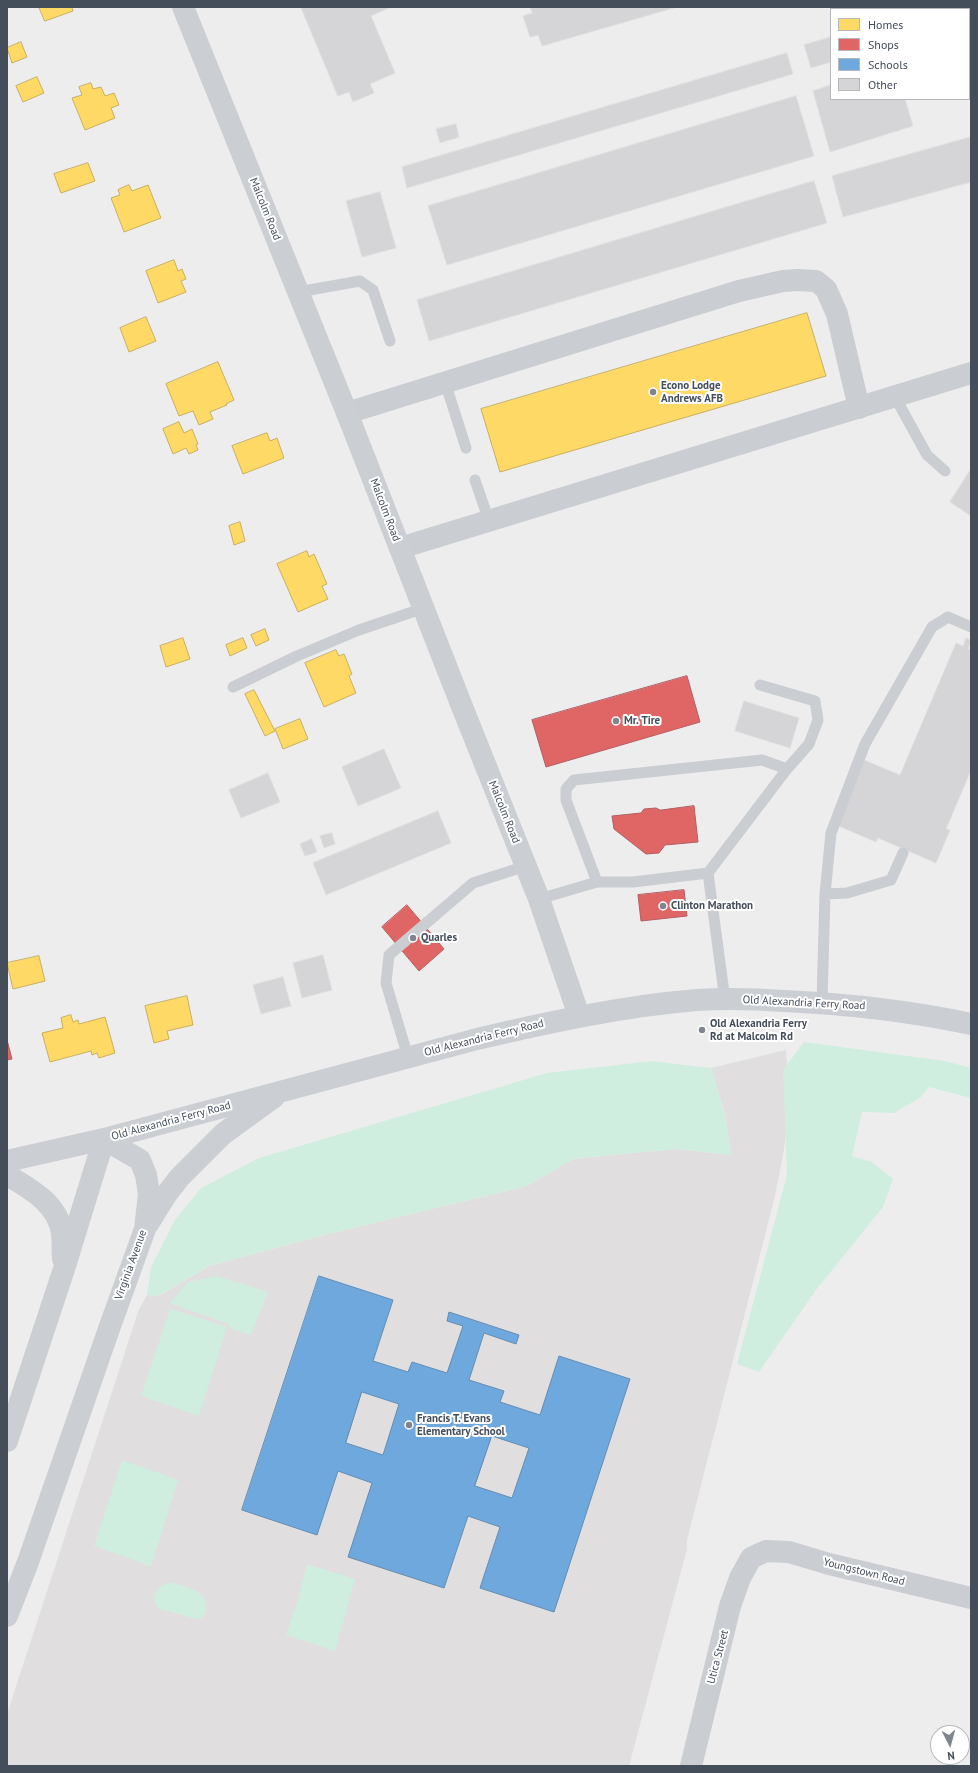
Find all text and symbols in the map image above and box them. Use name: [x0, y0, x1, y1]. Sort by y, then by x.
legend: [830, 8, 970, 100]
text: Homes: [868, 17, 903, 32]
text: Shops: [868, 37, 899, 52]
text: Schools: [868, 57, 908, 72]
text: Other: [868, 77, 897, 92]
street label: Malcolm Road: [246, 176, 284, 242]
place label: Econo Lodge Andrews AFB: [661, 379, 723, 405]
marker: Econo Lodge Andrews AFB: [648, 387, 658, 397]
street label: Malcolm Road: [367, 477, 403, 543]
place label: Mr. Tire: [624, 714, 660, 728]
marker: Mr. Tire: [611, 716, 621, 726]
street label: Malcolm Road: [485, 779, 523, 845]
place label: Clinton Marathon: [671, 899, 753, 913]
marker: Clinton Marathon: [658, 901, 668, 911]
place label: Quarles: [421, 931, 457, 945]
marker: Quarles: [408, 933, 418, 943]
street label: Old Alexandria Ferry Road: [742, 993, 866, 1013]
street label: Old Alexandria Ferry Road: [423, 1017, 545, 1059]
place label: Old Alexandria Ferry Rd at Malcolm Rd: [710, 1017, 807, 1043]
marker: Old Alexandria Ferry Rd at Malcolm Rd: [697, 1025, 707, 1035]
street label: Old Alexandria Ferry Road: [110, 1099, 232, 1143]
street label: Virginia Avenue: [112, 1228, 150, 1302]
place label: Francis T. Evans Elementary School: [417, 1412, 505, 1438]
marker: Francis T. Evans Elementary School: [404, 1420, 414, 1430]
street label: Youngstown Road: [822, 1556, 906, 1588]
street label: Utica Street: [704, 1629, 732, 1685]
north arrow: [930, 1725, 970, 1765]
text: N: [947, 1749, 955, 1763]

